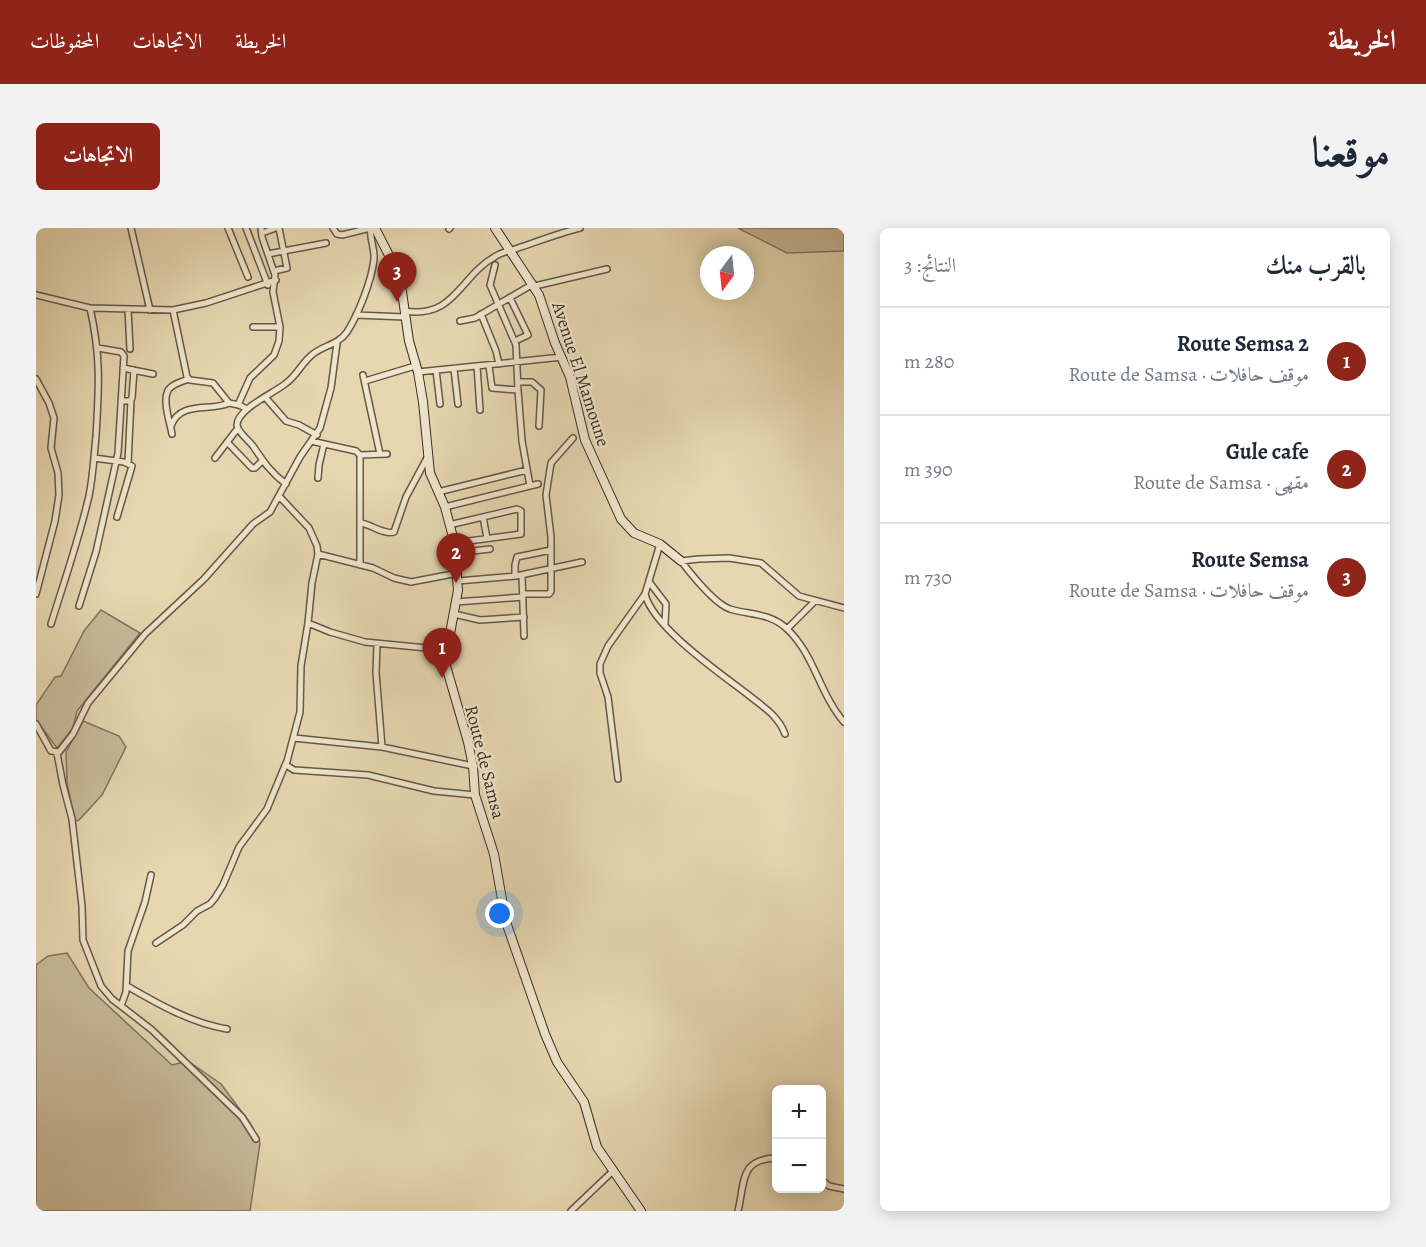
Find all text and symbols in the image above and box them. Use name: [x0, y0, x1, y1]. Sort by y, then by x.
text: الخريطة: [1328, 21, 1396, 59]
text: المحفوظات: [30, 27, 99, 55]
text: الاتجاهات: [132, 27, 202, 55]
text: الخريطة: [235, 27, 286, 55]
button: الاتجاهات: [36, 123, 160, 190]
text: موقعنا: [1312, 123, 1390, 180]
north arrow: [700, 246, 754, 300]
text: بالقرب منك: [1265, 248, 1366, 283]
text: النتائج: 3: [904, 252, 956, 279]
pin: 3: [378, 253, 416, 302]
street label: Avenue El Mamoune: [546, 298, 616, 449]
text: Route Semsa 2: [1177, 329, 1309, 359]
text: 280 m: [904, 348, 954, 375]
text: 1: [1343, 348, 1350, 375]
text: موقف حافلات · Route de Samsa: [1068, 361, 1309, 388]
text: Gule cafe: [1226, 437, 1309, 467]
text: 390 m: [904, 456, 953, 483]
text: 2: [1342, 456, 1351, 483]
text: مقهى · Route de Samsa: [1133, 469, 1309, 496]
pin: 2: [436, 534, 476, 583]
text: Route Semsa: [1191, 545, 1309, 575]
text: 730 m: [904, 564, 952, 591]
text: 3: [1342, 564, 1351, 591]
text: موقف حافلات · Route de Samsa: [1068, 577, 1309, 604]
pin: 1: [422, 628, 462, 678]
street label: Route de Samsa: [459, 703, 511, 822]
your location: [485, 899, 514, 928]
map controls: [772, 1085, 826, 1193]
button: +: [772, 1085, 826, 1139]
button: −: [772, 1139, 826, 1193]

